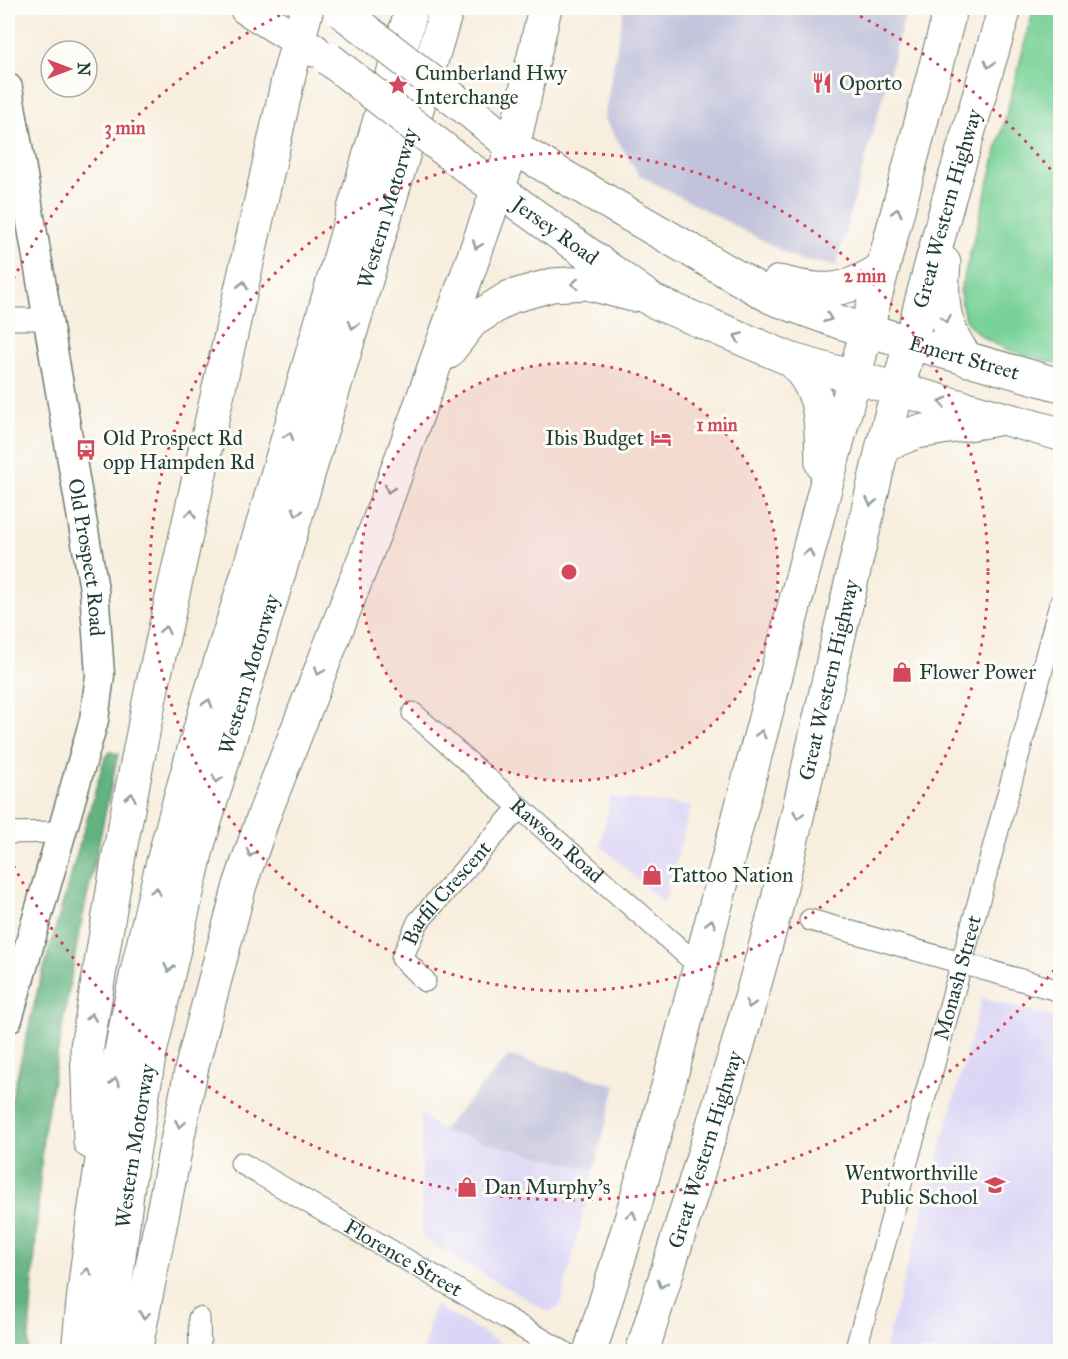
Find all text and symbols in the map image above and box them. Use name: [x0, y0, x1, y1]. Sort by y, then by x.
north arrow: [39, 39, 99, 99]
one-way arrow: [984, 58, 996, 69]
place label: Cumberland Hwy Interchange: [415, 60, 568, 110]
text: N: [74, 62, 93, 76]
place label: Oporto: [839, 70, 903, 96]
restaurant icon: Oporto: [810, 71, 834, 95]
place icon: Cumberland Hwy Interchange: [386, 73, 410, 97]
street label: Great Western Highway: [907, 105, 988, 311]
text: 3 min: [105, 117, 146, 140]
street label: Western Motorway: [351, 124, 424, 291]
street label: Jersey Road: [506, 190, 604, 271]
one-way arrow: [890, 208, 902, 218]
one-way arrow: [472, 239, 485, 249]
text: 2 min: [844, 265, 887, 287]
one-way arrow: [571, 277, 580, 290]
one-way arrow: [236, 280, 249, 290]
one-way arrow: [821, 311, 832, 323]
one-way arrow: [939, 314, 952, 324]
one-way arrow: [348, 320, 360, 330]
street label: Emert Street: [906, 330, 1023, 386]
one-way arrow: [734, 332, 745, 344]
one-way arrow: [938, 397, 948, 410]
text: 1 min: [697, 414, 738, 436]
place label: Old Prospect Rd opp Hampden Rd: [103, 425, 255, 475]
place label: Ibis Budget: [545, 425, 645, 451]
hotel icon: Ibis Budget: [649, 426, 673, 450]
one-way arrow: [282, 431, 294, 442]
bus stop icon: Old Prospect Rd opp Hampden Rd: [74, 438, 98, 462]
street label: Old Prospect Road: [62, 476, 110, 638]
one-way arrow: [384, 483, 397, 494]
one-way arrow: [865, 497, 878, 507]
one-way arrow: [292, 506, 304, 517]
one-way arrow: [183, 510, 196, 520]
one-way arrow: [802, 548, 815, 558]
centre of rings: [559, 562, 579, 582]
street label: Great Western Highway: [793, 576, 865, 783]
street label: Western Motorway: [213, 590, 285, 757]
one-way arrow: [157, 625, 170, 635]
place label: Flower Power: [919, 659, 1036, 685]
shop icon: Flower Power: [890, 660, 914, 684]
one-way arrow: [314, 664, 326, 675]
one-way arrow: [201, 698, 213, 709]
one-way arrow: [754, 730, 767, 740]
one-way arrow: [212, 773, 224, 784]
one-way arrow: [124, 792, 137, 802]
street label: Rawson Road: [505, 792, 609, 889]
one-way arrow: [793, 810, 806, 820]
street label: Barfil Crescent: [396, 835, 497, 949]
one-way arrow: [246, 847, 258, 858]
place label: Tattoo Nation: [669, 862, 793, 888]
shop icon: Tattoo Nation: [640, 863, 664, 887]
one-way arrow: [148, 886, 161, 896]
street label: Monash Street: [928, 912, 987, 1043]
one-way arrow: [704, 918, 717, 928]
one-way arrow: [163, 963, 176, 973]
one-way arrow: [744, 998, 757, 1008]
one-way arrow: [84, 1012, 97, 1021]
street label: Great Western Highway: [662, 1047, 749, 1252]
street label: Western Motorway: [110, 1061, 161, 1230]
one-way arrow: [109, 1077, 121, 1086]
one-way arrow: [174, 1119, 187, 1129]
place label: Wentworthville Public School: [845, 1160, 978, 1210]
school or university icon: Wentworthville Public School: [983, 1173, 1007, 1197]
place label: Dan Murphy's: [484, 1174, 610, 1200]
shop icon: Dan Murphy's: [455, 1175, 479, 1199]
one-way arrow: [625, 1210, 637, 1221]
street label: Florence Street: [340, 1213, 467, 1303]
one-way arrow: [80, 1268, 93, 1277]
one-way arrow: [657, 1278, 669, 1289]
one-way arrow: [138, 1310, 151, 1320]

